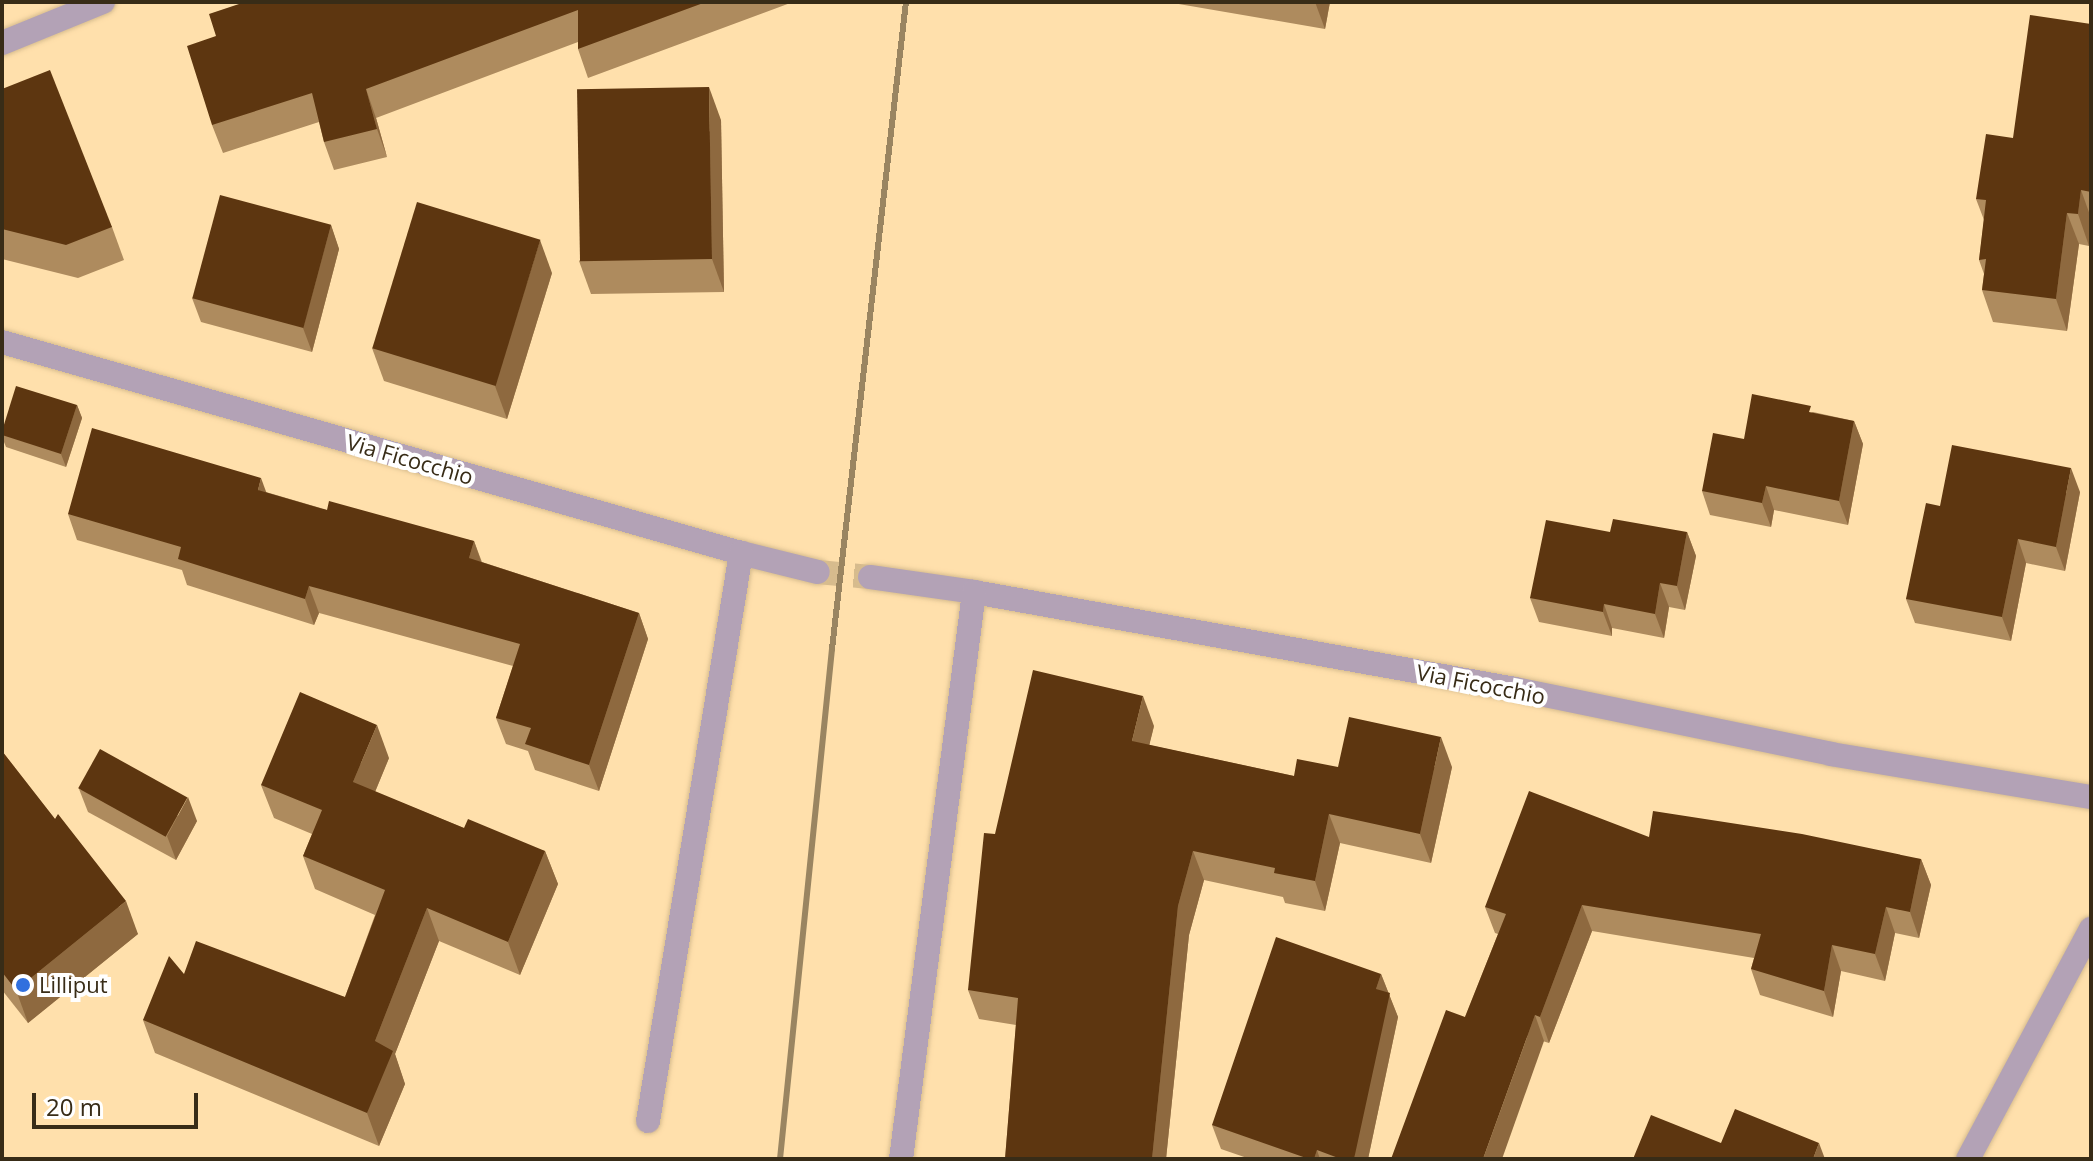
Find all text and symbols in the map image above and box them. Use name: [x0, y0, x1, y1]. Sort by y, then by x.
street label: Via Ficocchio: [344, 428, 476, 490]
street label: Via Ficocchio: [1414, 659, 1548, 709]
place label: Lilliput: [39, 972, 107, 998]
marker: Lilliput: [14, 976, 32, 994]
scale bar: [36, 1077, 202, 1127]
text: 20 m: [46, 1090, 102, 1123]

